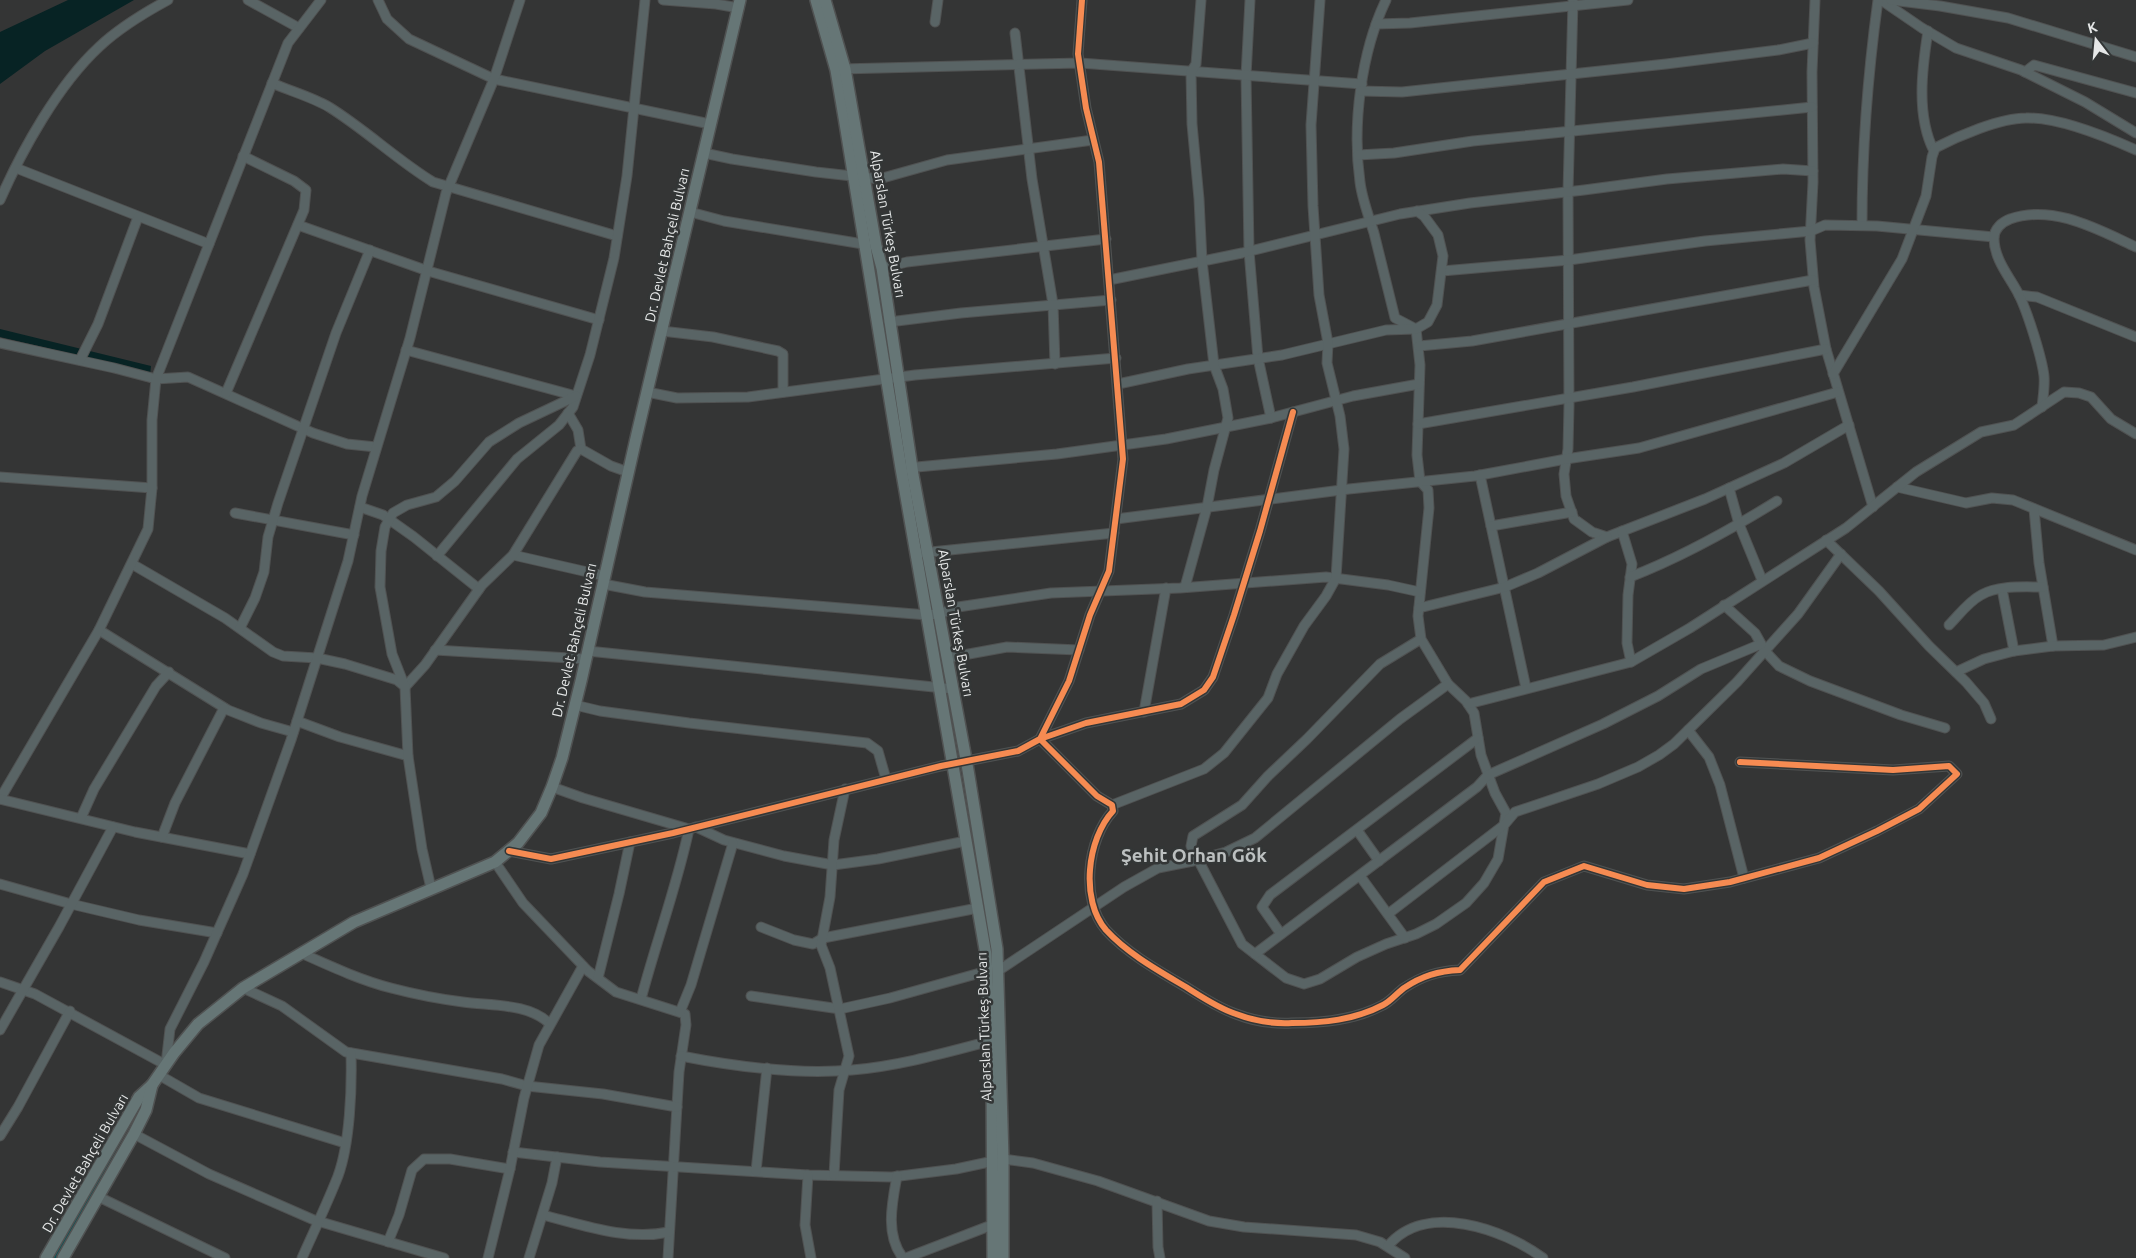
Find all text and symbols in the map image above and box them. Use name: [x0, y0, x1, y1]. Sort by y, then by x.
north arrow: [2071, 15, 2121, 65]
text: K: [2086, 18, 2100, 36]
street label: Alparslan Türkeş Bulvarı: [867, 149, 909, 299]
street label: Dr. Devlet Bahçeli Bulvarı: [641, 166, 693, 324]
street label: Alparslan Türkeş Bulvarı: [935, 548, 977, 698]
street label: Dr. Devlet Bahçeli Bulvarı: [548, 561, 600, 719]
district label: Şehit Orhan Gök: [1121, 844, 1267, 866]
street label: Alparslan Türkeş Bulvarı: [973, 952, 995, 1102]
street label: Dr. Devlet Bahçeli Bulvarı: [39, 1091, 131, 1235]

